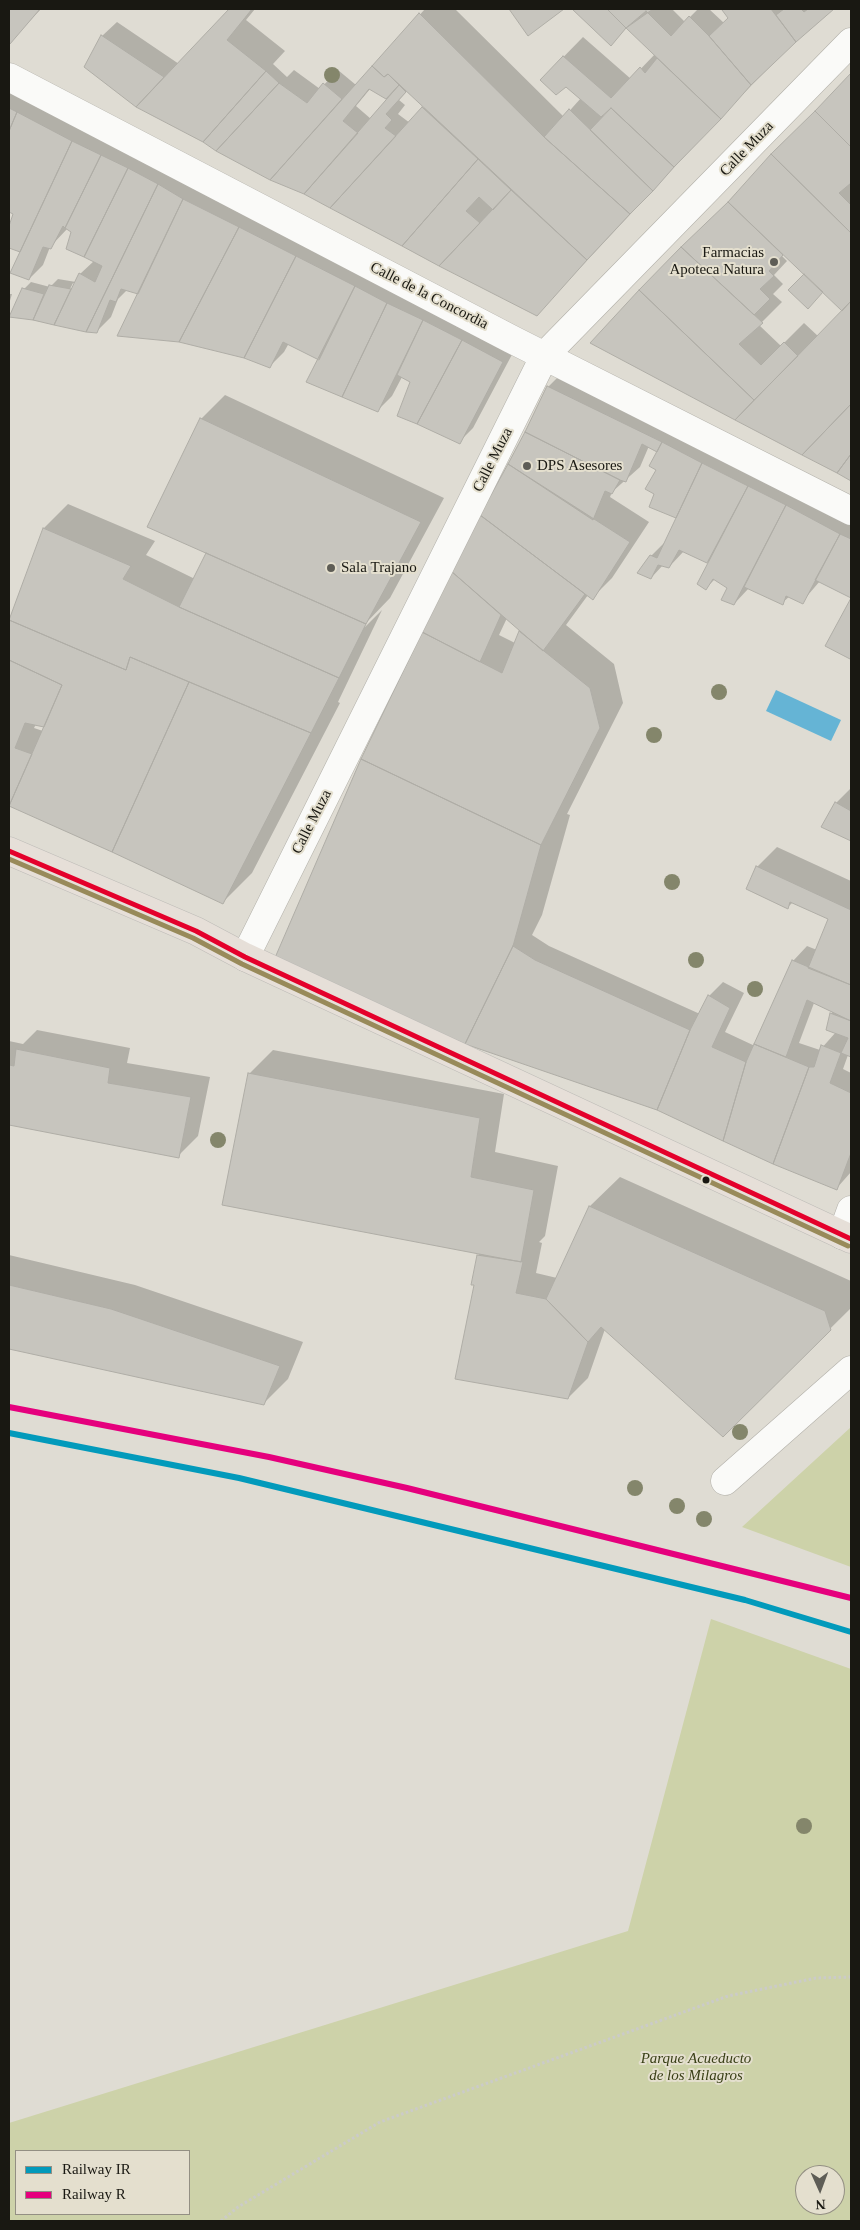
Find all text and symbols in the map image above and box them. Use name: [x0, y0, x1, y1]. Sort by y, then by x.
street label: Calle Muza: [716, 118, 778, 180]
place label: Farmacias Apoteca Natura: [669, 244, 764, 279]
marker: Farmacias Apoteca Natura: [768, 256, 780, 268]
street label: Calle de la Concordia: [367, 258, 491, 334]
street label: Calle Muza: [469, 425, 517, 495]
place label: DPS Asesores: [537, 457, 622, 475]
marker: DPS Asesores: [521, 460, 533, 472]
place label: Sala Trajano: [341, 559, 417, 577]
marker: Sala Trajano: [325, 562, 337, 574]
street label: Calle Muza: [288, 787, 336, 857]
unlabelled marker: [701, 1175, 711, 1185]
park label: Parque Acueducto de los Milagros: [641, 2050, 751, 2085]
legend: [15, 2150, 190, 2215]
text: Railway IR: [62, 2161, 131, 2177]
north arrow: [795, 2165, 845, 2215]
text: Railway R: [62, 2186, 126, 2202]
text: N: [815, 2197, 826, 2212]

